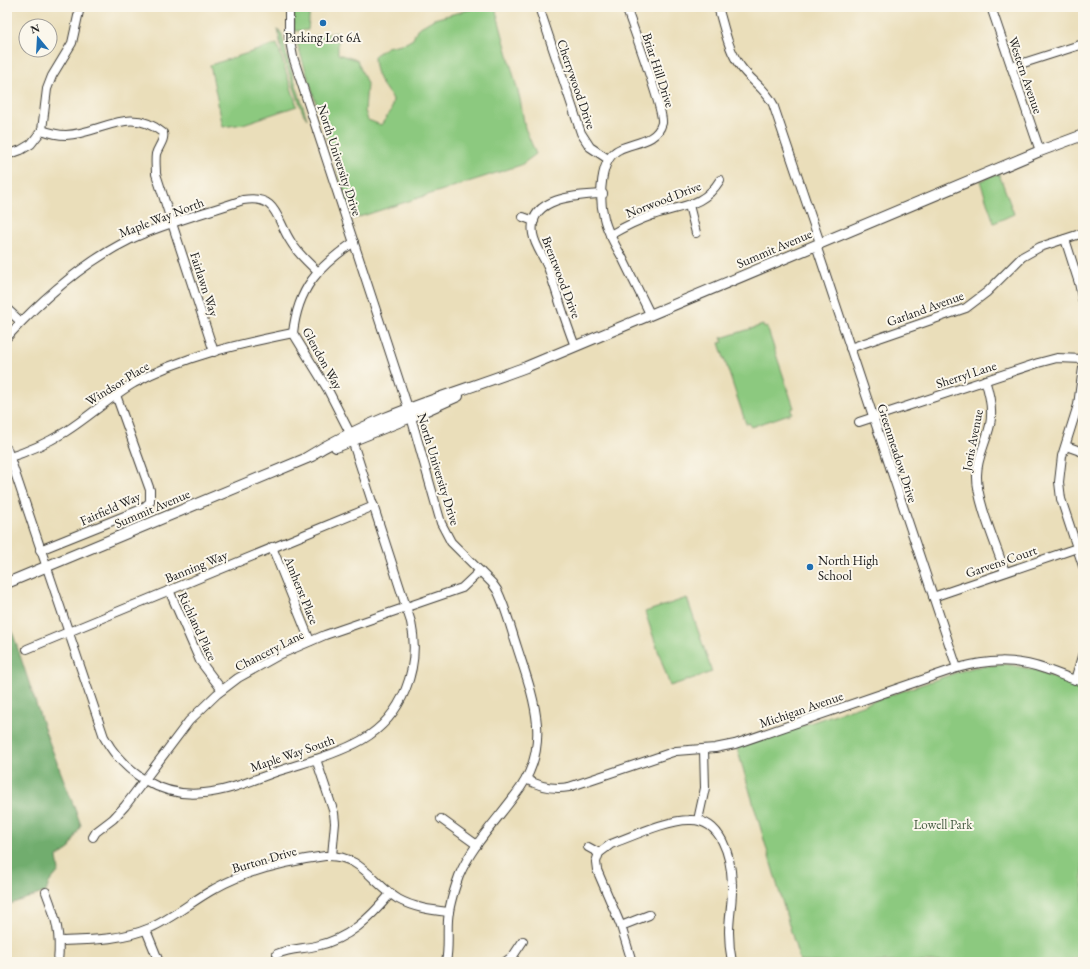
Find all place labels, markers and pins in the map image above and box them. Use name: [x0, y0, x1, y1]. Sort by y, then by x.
marker: Parking Lot 6A: [318, 18, 328, 28]
place label: Parking Lot 6A: [285, 29, 362, 46]
place label: North High School: [818, 552, 879, 584]
marker: North High School: [805, 562, 815, 572]

